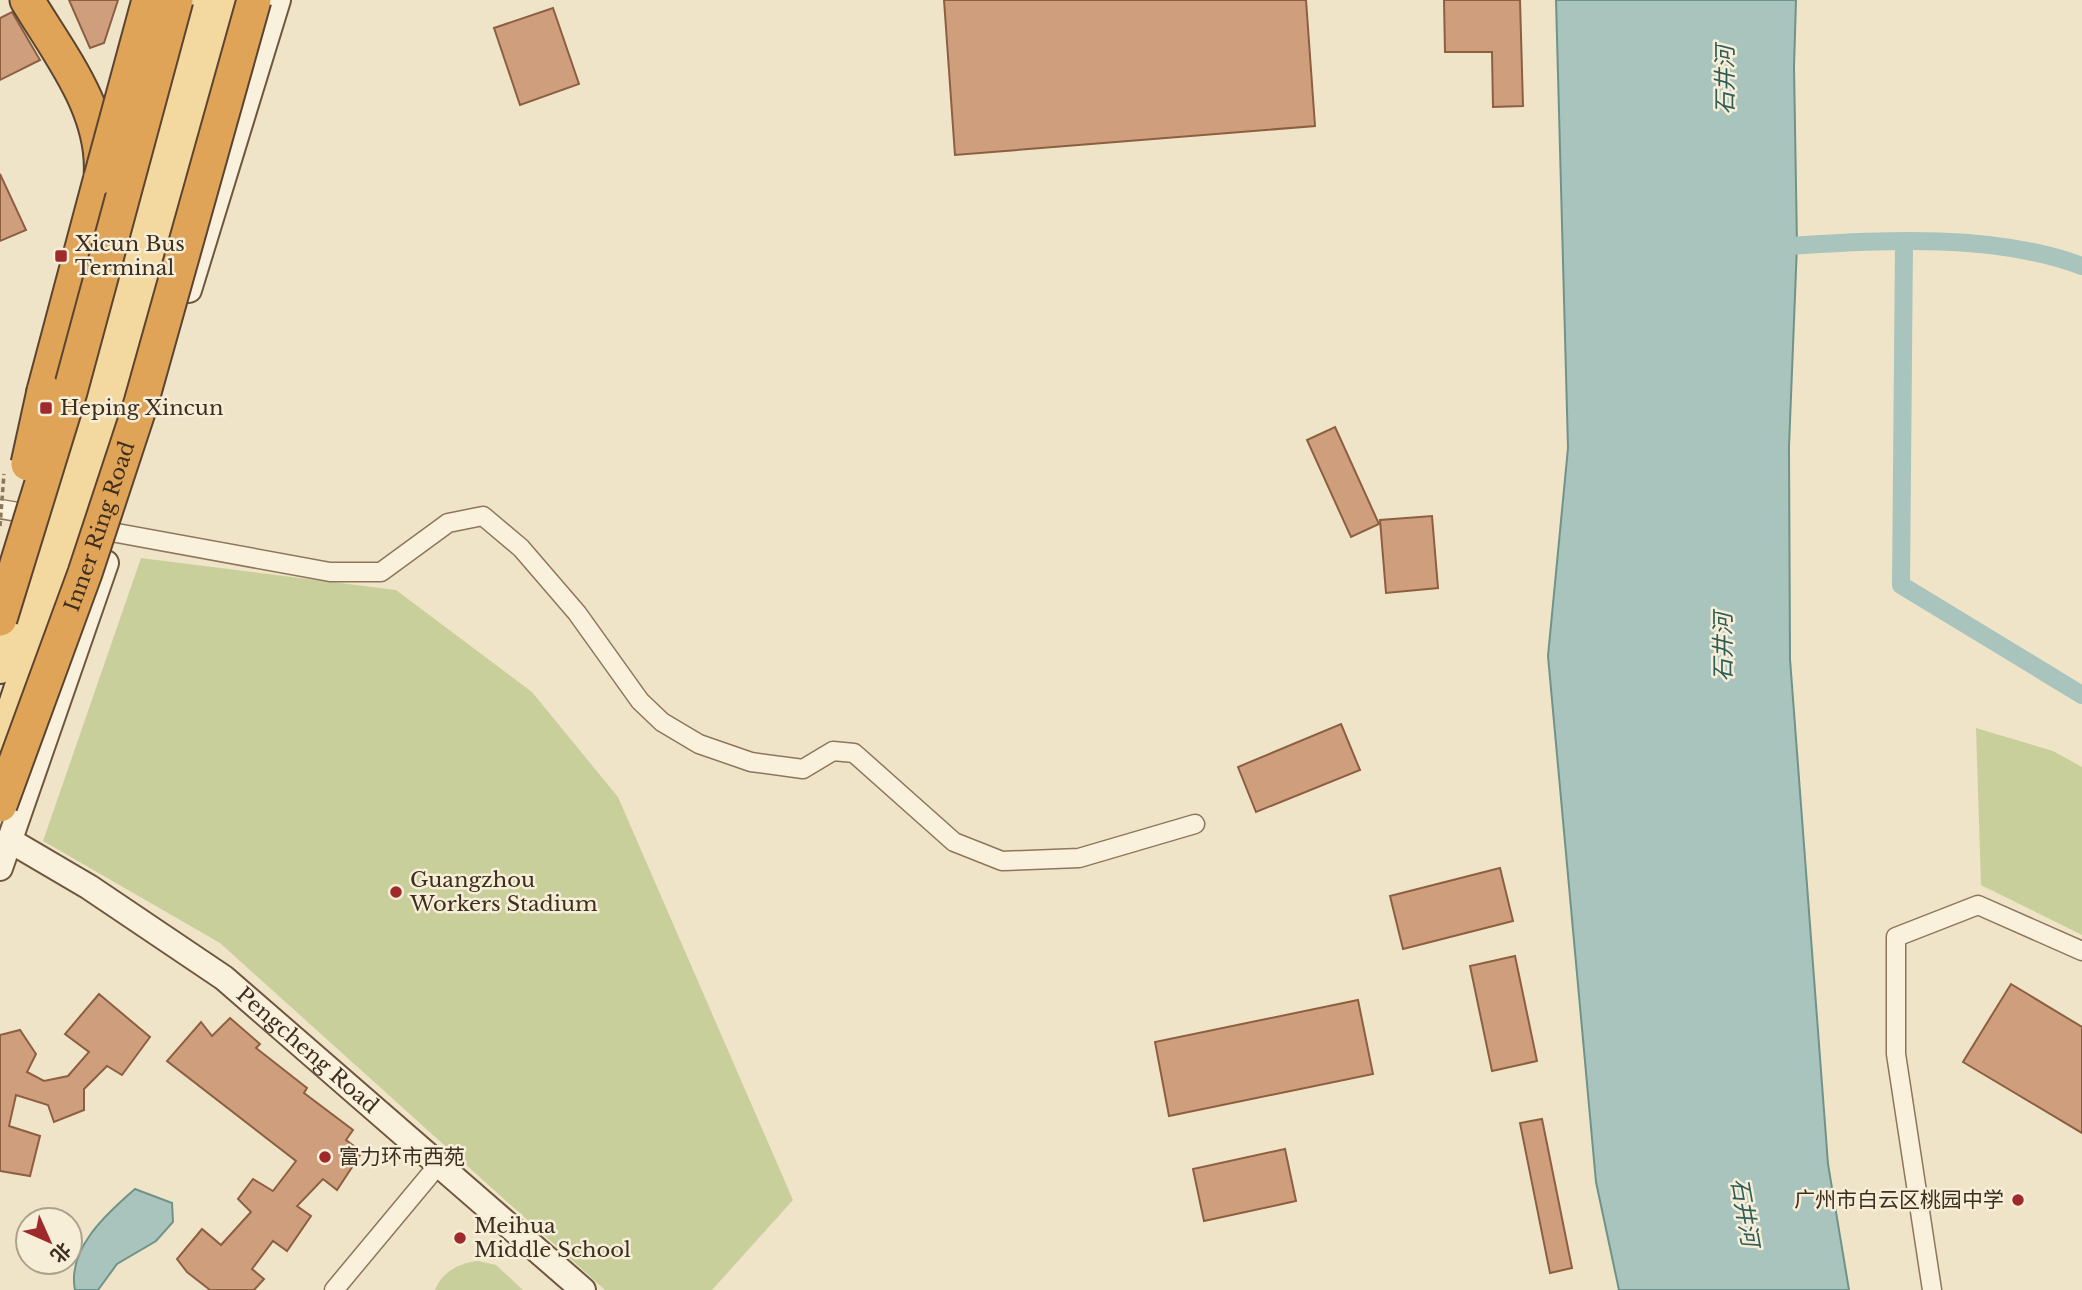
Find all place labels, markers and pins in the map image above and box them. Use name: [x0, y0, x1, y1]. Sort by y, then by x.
place label: Xicun Bus Terminal: [75, 231, 185, 281]
marker: Xicun Bus Terminal: [53, 248, 69, 264]
place label: Heping Xincun: [60, 395, 223, 421]
marker: Heping Xincun: [38, 400, 54, 416]
place label: Guangzhou Workers Stadium: [409, 867, 598, 917]
marker: Guangzhou Workers Stadium: [388, 884, 404, 900]
place label: 富力环市西苑: [339, 1144, 465, 1170]
marker: 富力环市西苑: [317, 1149, 333, 1165]
place label: 广州市白云区桃园中学: [1794, 1187, 2004, 1213]
marker: 广州市白云区桃园中学: [2010, 1192, 2026, 1208]
place label: Meihua Middle School: [474, 1213, 631, 1263]
marker: Meihua Middle School: [452, 1230, 468, 1246]

